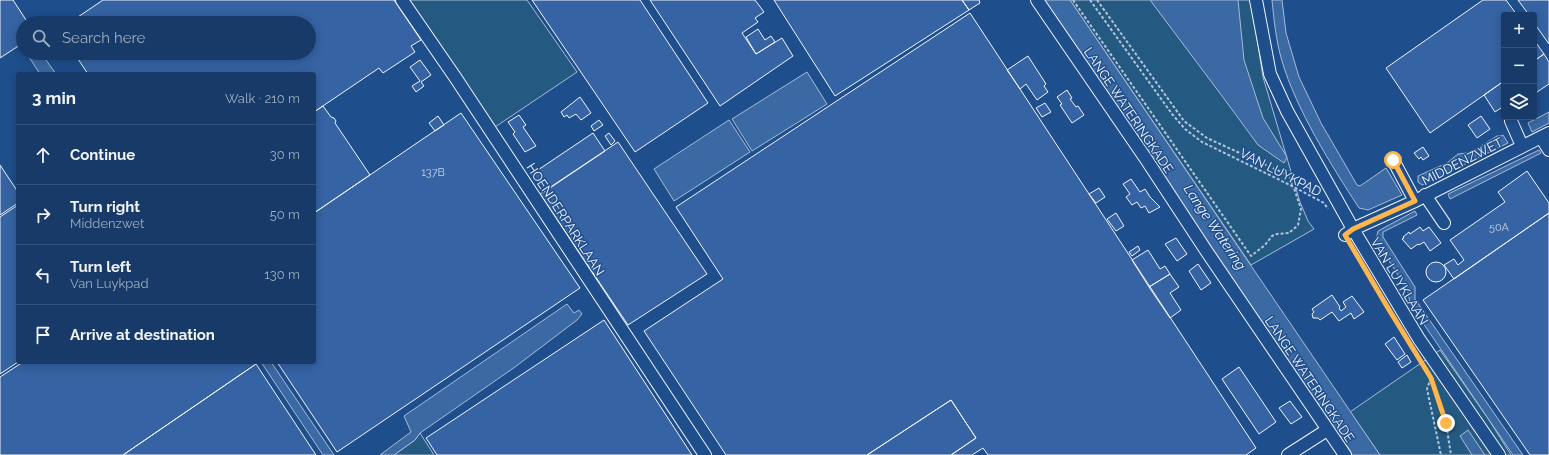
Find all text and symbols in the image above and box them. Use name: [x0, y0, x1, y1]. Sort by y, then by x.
map controls: [1501, 12, 1537, 120]
button: +: [1501, 12, 1537, 48]
search box: [16, 16, 316, 60]
icon: search: [30, 27, 52, 49]
text: Search here: [62, 29, 145, 47]
street label: LANGE WATERINGKADE: [1081, 45, 1176, 176]
button: −: [1501, 48, 1537, 84]
button: layers: [1501, 84, 1537, 120]
text: 3 min: [32, 88, 76, 108]
text: Walk · 210 m: [225, 91, 300, 106]
street label: MIDDENZWET: [1419, 135, 1505, 188]
icon: ahead: [32, 144, 54, 166]
street label: VAN LUYKPAD: [1237, 145, 1324, 199]
text: Continue: [70, 146, 135, 164]
text: 30 m: [270, 147, 300, 162]
route start: [1384, 151, 1402, 169]
street label: HOENDERPARKLAAN: [524, 160, 608, 278]
house number: 137B: [421, 166, 445, 179]
water label: Lange Watering: [1181, 181, 1249, 273]
text: Turn right: [70, 198, 140, 216]
icon: right: [32, 204, 54, 226]
text: 50 m: [270, 207, 300, 222]
text: Middenzwet: [70, 216, 144, 231]
house number: 50A: [1489, 221, 1510, 234]
street label: VAN LUYKLAAN: [1368, 235, 1432, 328]
text: Turn left: [70, 258, 131, 276]
icon: left: [32, 264, 54, 286]
text: 130 m: [264, 267, 300, 282]
text: Van Luykpad: [70, 276, 149, 291]
street label: LANGE WATERINGKADE: [1262, 314, 1357, 445]
icon: arrive: [32, 324, 54, 346]
text: Arrive at destination: [70, 326, 215, 344]
route end: [1437, 414, 1455, 432]

